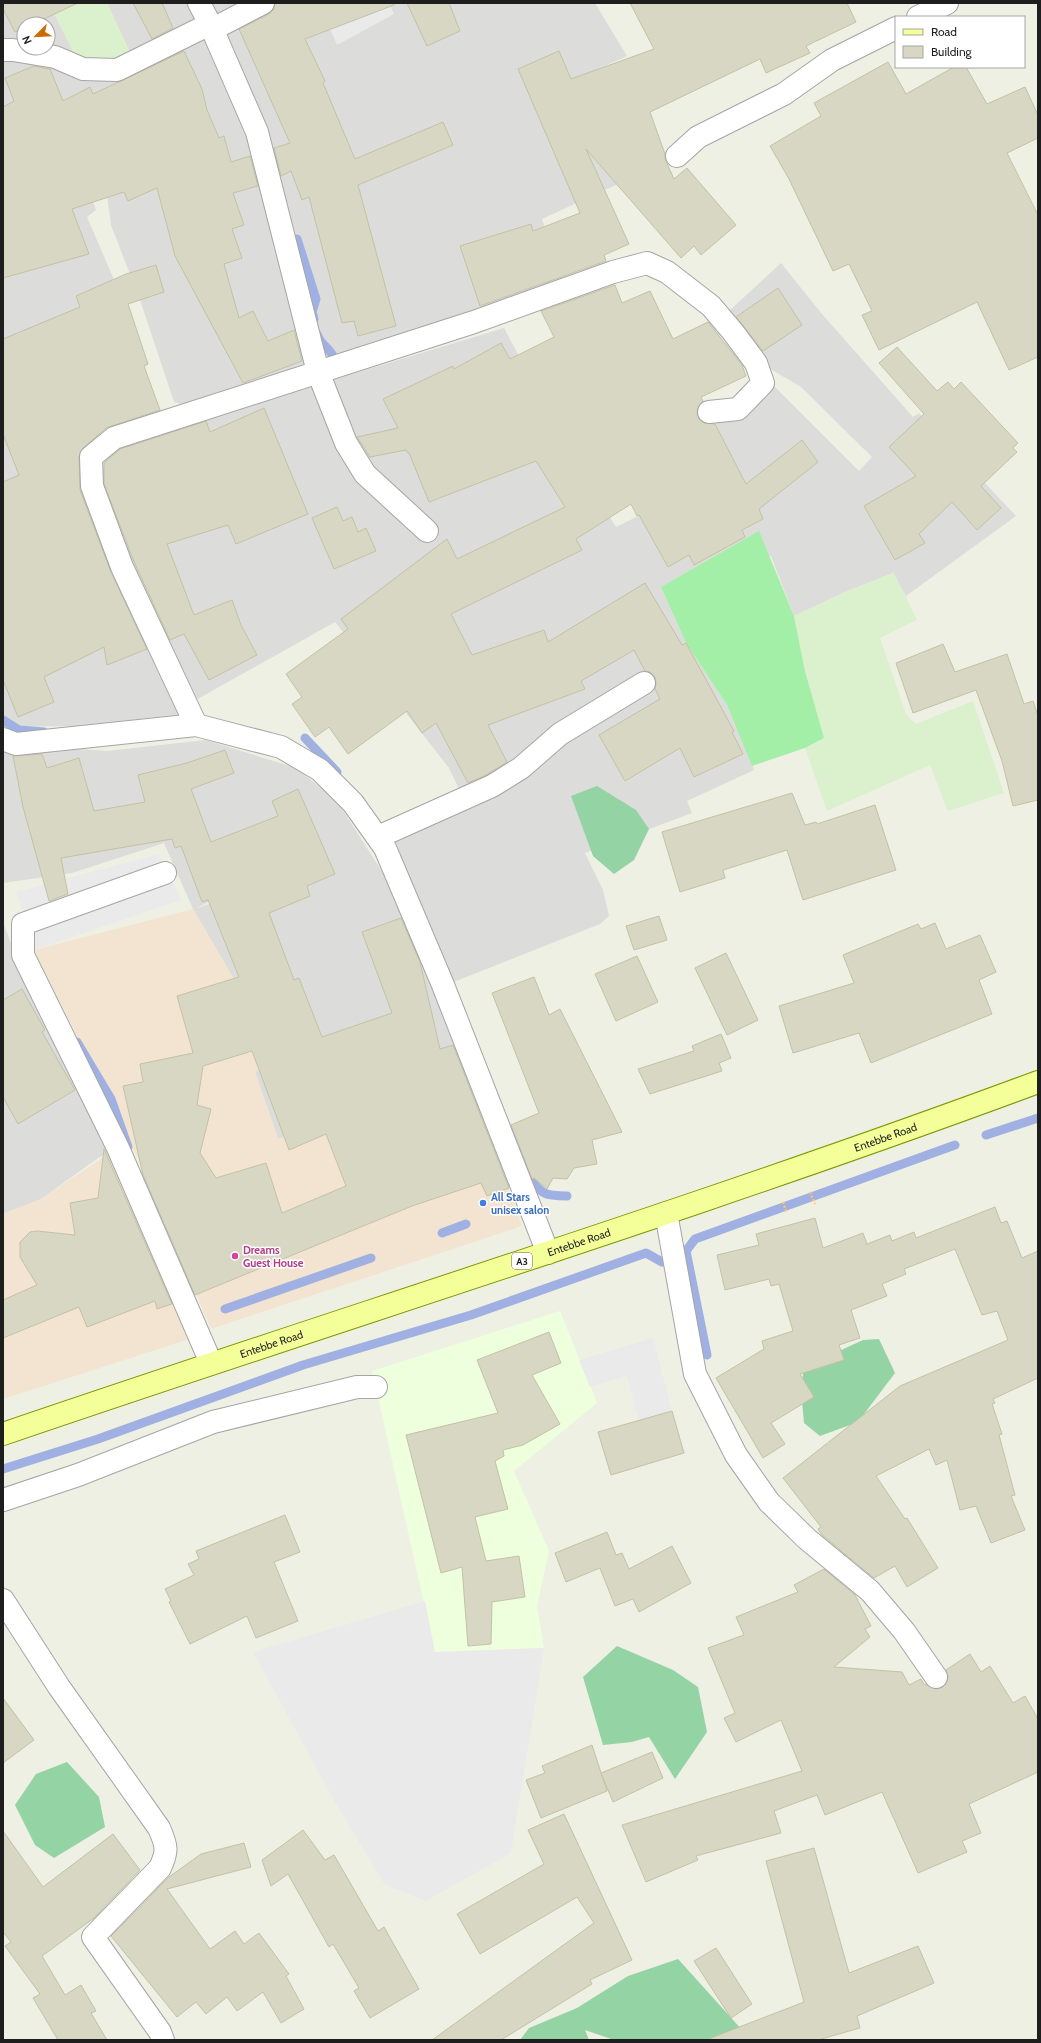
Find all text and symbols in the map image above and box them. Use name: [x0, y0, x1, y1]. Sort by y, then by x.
north arrow: [16, 16, 56, 56]
legend: [895, 16, 1025, 68]
text: Road: [931, 24, 957, 39]
text: N: [19, 34, 35, 46]
text: Building: [931, 44, 973, 59]
street label: Entebbe Road: [852, 1120, 919, 1155]
place label: All Stars unisex salon: [491, 1190, 549, 1217]
marker: All Stars unisex salon: [478, 1198, 488, 1208]
street label: Entebbe Road: [546, 1225, 612, 1259]
place label: Dreams Guest House: [243, 1243, 304, 1270]
marker: Dreams Guest House: [230, 1251, 240, 1261]
road number: A3: [512, 1253, 532, 1269]
street label: Entebbe Road: [238, 1327, 305, 1361]

